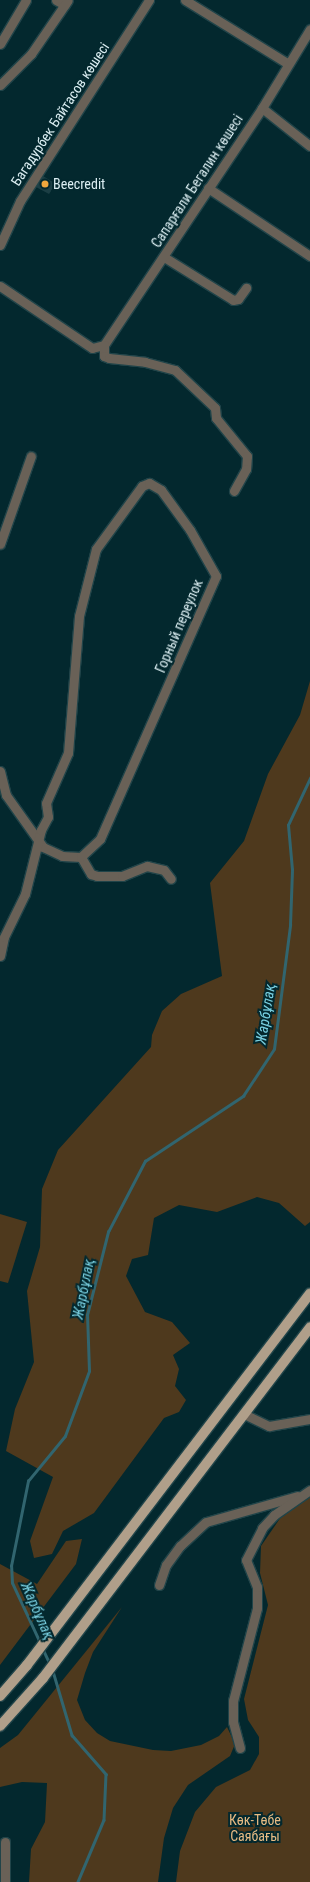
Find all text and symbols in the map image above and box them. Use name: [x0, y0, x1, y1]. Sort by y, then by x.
street label: Багадурбек Байтасов көшесі: [7, 39, 113, 189]
street label: Сапарғали Бегалин көшесі: [148, 111, 246, 251]
place label: Beecredit: [53, 176, 105, 192]
marker: Beecredit: [40, 179, 50, 189]
street label: Горный переулок: [152, 577, 206, 675]
water label: Жарбұлақ: [252, 982, 280, 1046]
water label: Жарбұлақ: [69, 1257, 99, 1321]
water label: Жарбұлақ: [16, 1579, 58, 1643]
park label: Көк-Төбе Саябағы: [229, 1812, 281, 1844]

